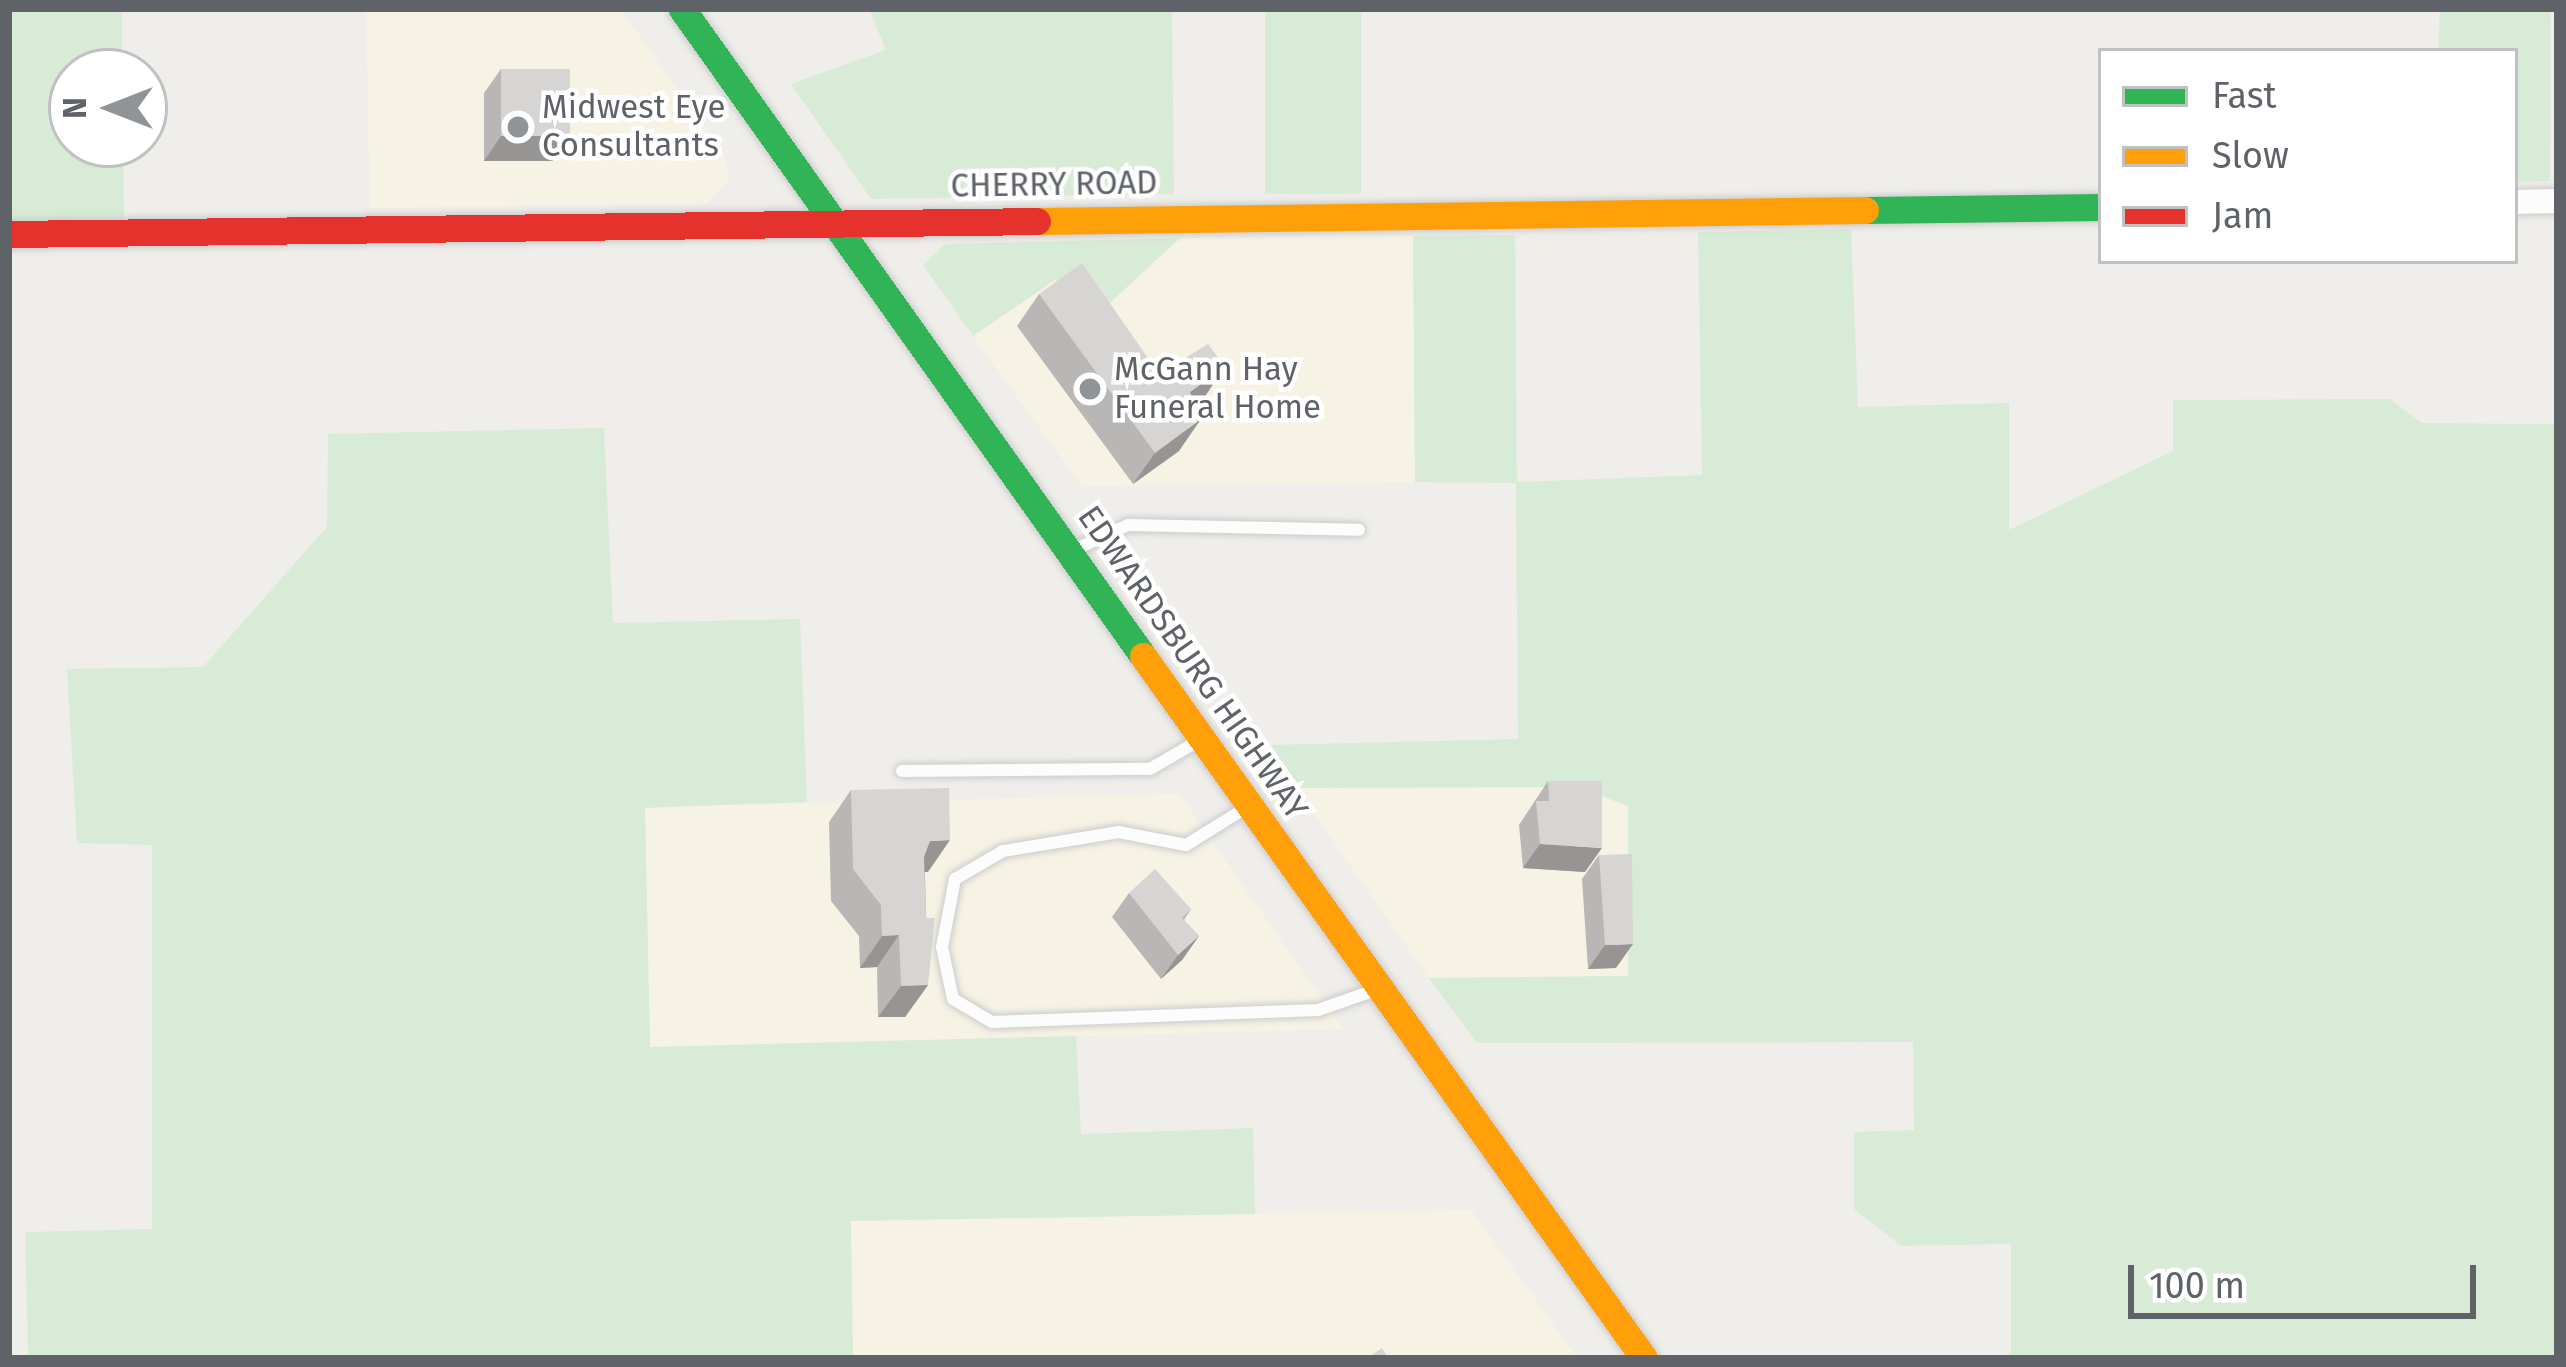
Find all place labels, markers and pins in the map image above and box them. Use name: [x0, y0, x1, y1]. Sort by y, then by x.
place label: Midwest Eye Consultants: [542, 88, 726, 166]
marker: Midwest Eye Consultants: [505, 114, 531, 140]
place label: McGann Hay Funeral Home: [1114, 350, 1321, 428]
marker: McGann Hay Funeral Home: [1077, 376, 1103, 402]

